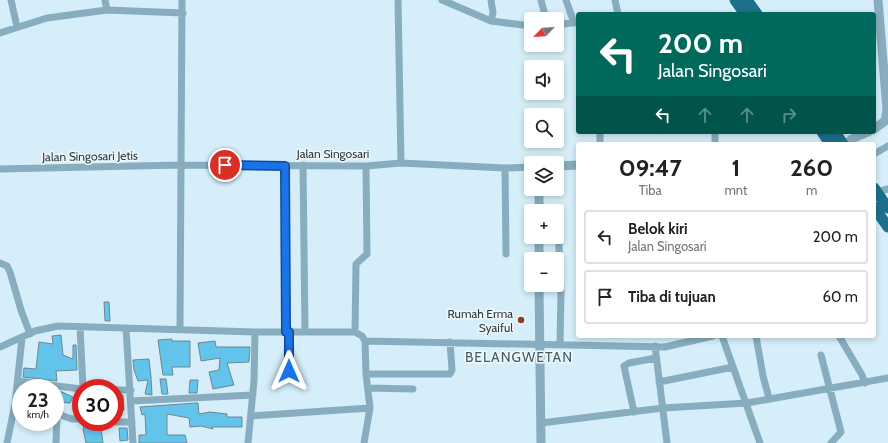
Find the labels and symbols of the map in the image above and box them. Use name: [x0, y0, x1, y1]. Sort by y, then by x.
north arrow: [524, 12, 564, 52]
street label: Jalan Singosari: [296, 146, 369, 161]
street label: Jalan Singosari Jetis: [41, 148, 138, 164]
pin: [208, 148, 242, 182]
place label: Rumah Erma Syaiful: [448, 306, 513, 335]
marker: Rumah Erma Syaiful: [516, 315, 526, 325]
district label: BELANGWETAN: [465, 348, 573, 366]
position arrow: [268, 350, 310, 392]
speed limit sign: 30: [72, 379, 124, 431]

